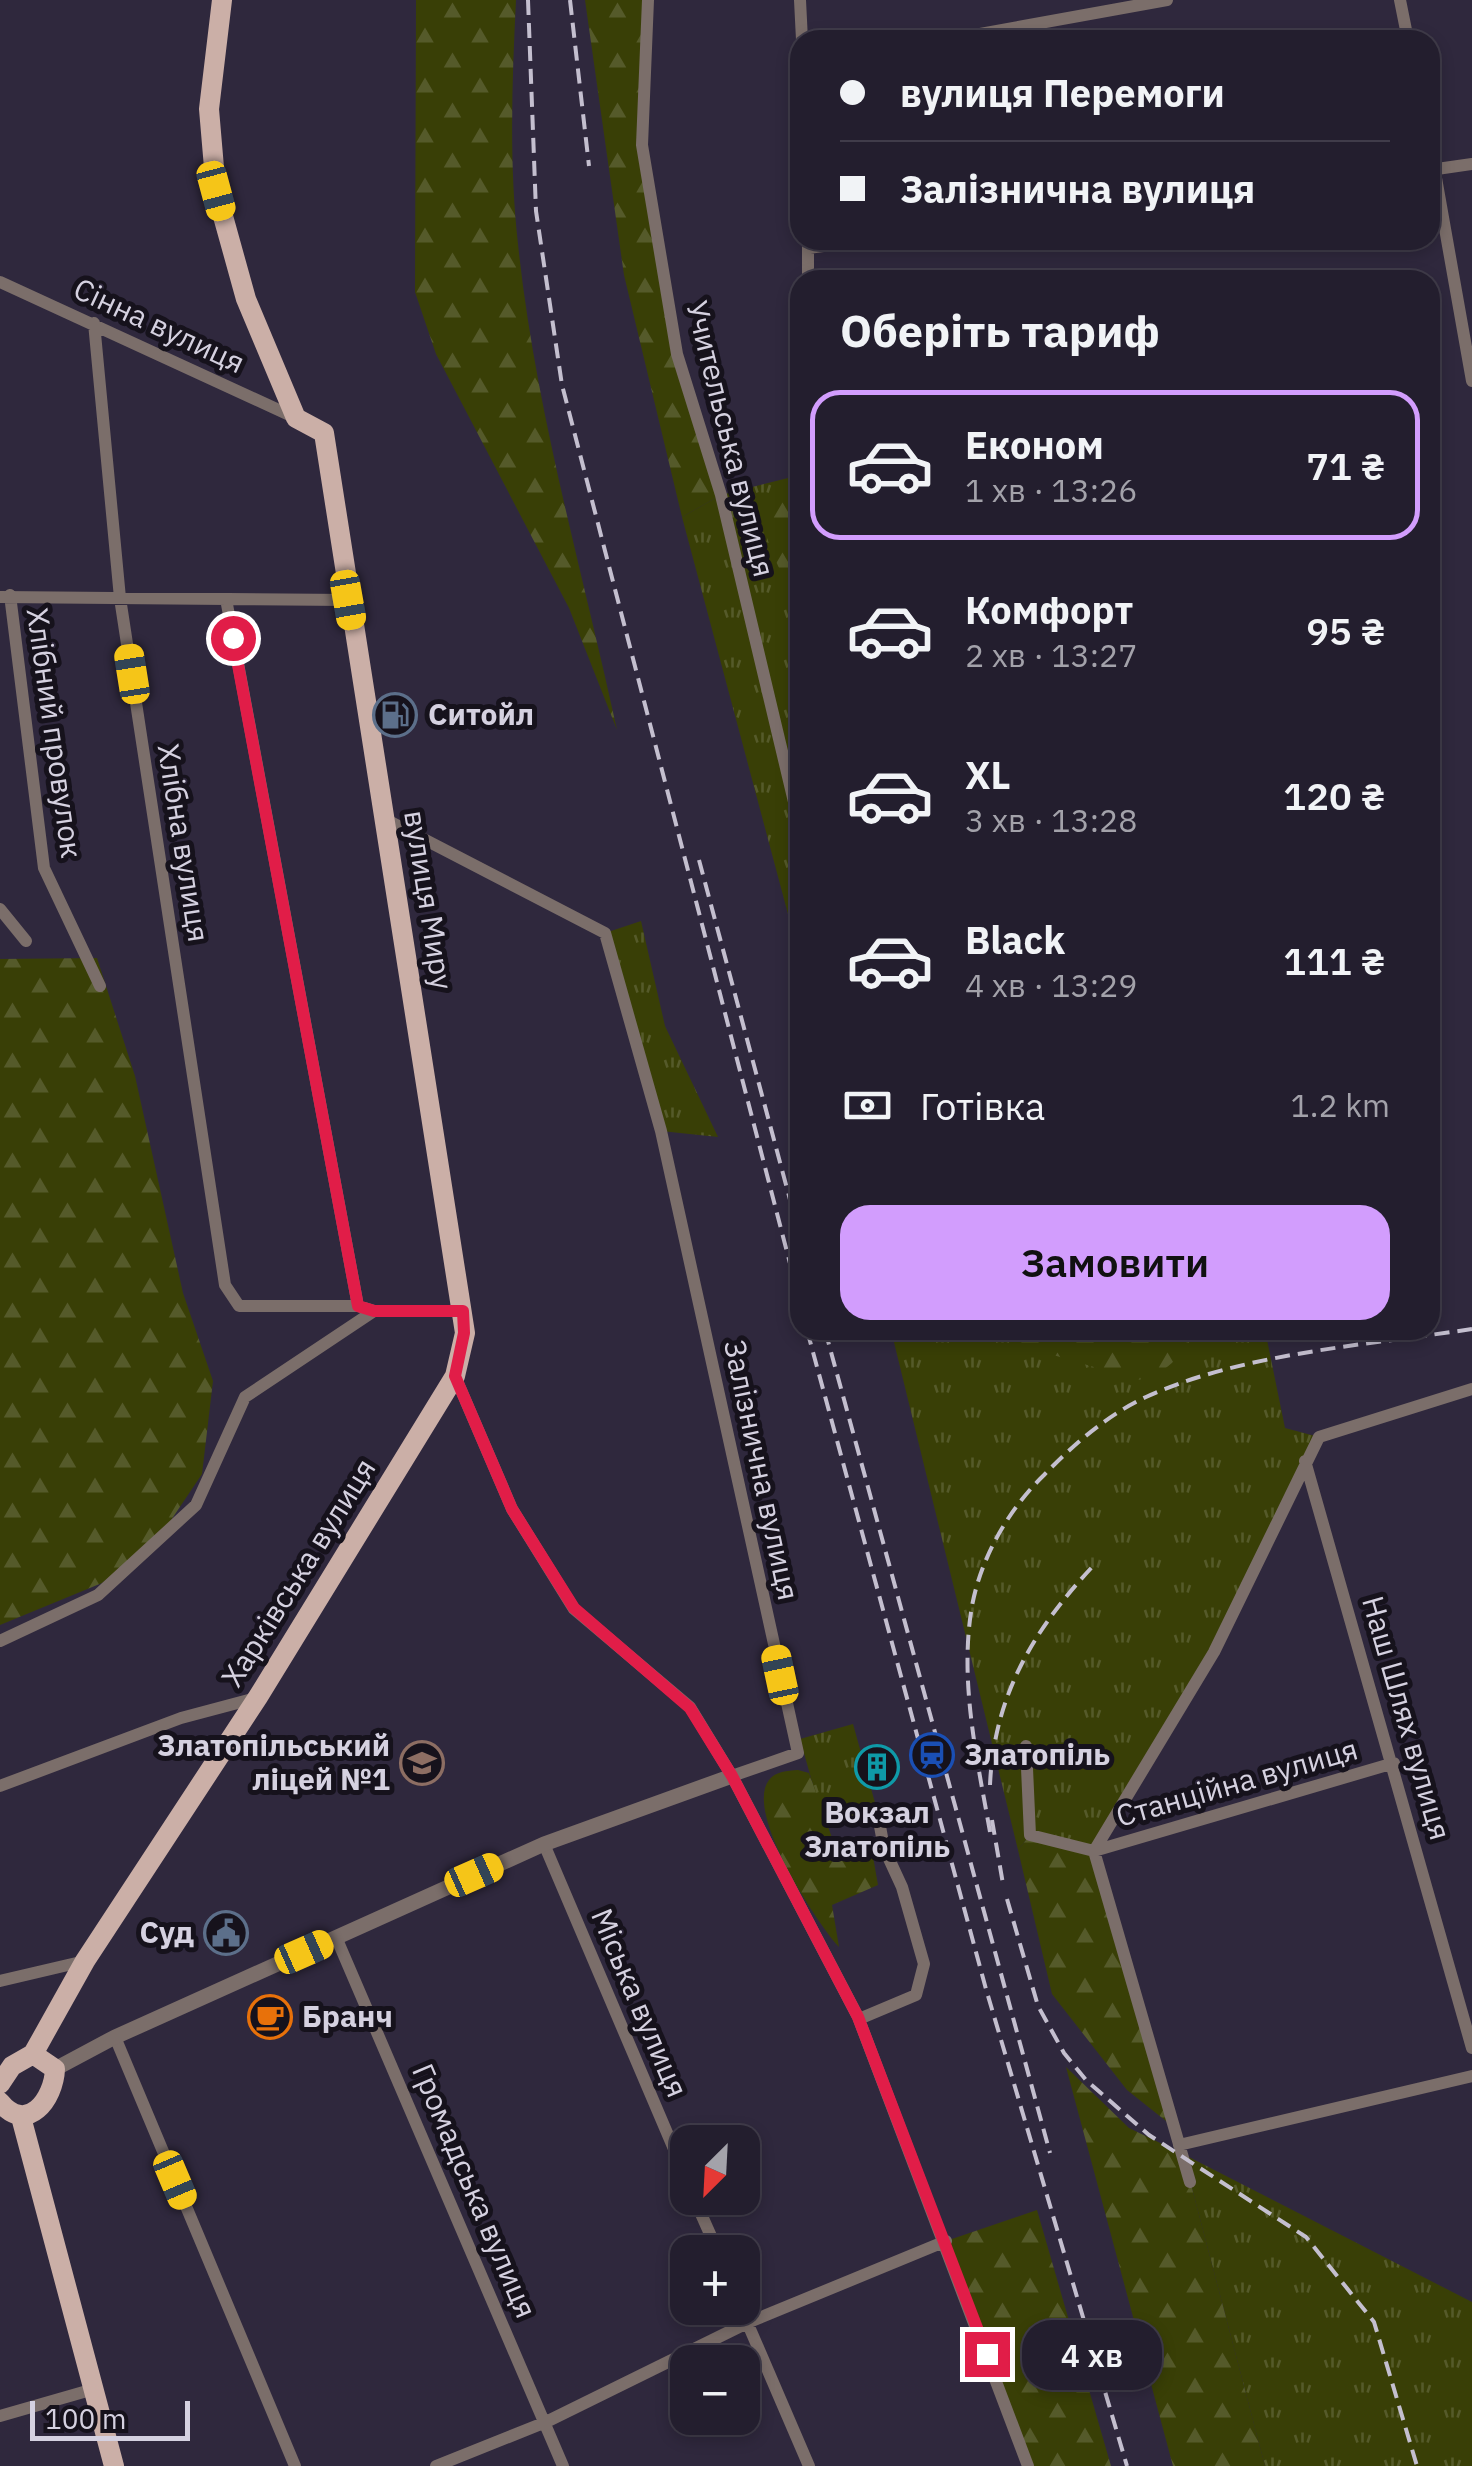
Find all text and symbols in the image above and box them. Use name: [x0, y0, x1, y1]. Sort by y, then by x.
text: вулиця Перемоги: [900, 68, 1225, 117]
car: [194, 158, 238, 224]
text: Залізнична вулиця: [900, 164, 1255, 213]
street label: Сінна вулиця: [68, 268, 251, 381]
street label: Учительська вулиця: [678, 297, 785, 581]
text: Оберіть тариф: [840, 301, 1160, 359]
icon: car: [845, 420, 935, 510]
text: Економ: [965, 420, 1104, 469]
text: 71 ₴: [1306, 441, 1385, 490]
text: 1 хв · 13:26: [965, 469, 1138, 511]
car: [328, 568, 368, 632]
icon: car: [845, 585, 935, 675]
text: Комфорт: [965, 585, 1133, 634]
street label: Хлібний провулок: [19, 605, 92, 860]
text: 95 ₴: [1306, 606, 1385, 655]
route start: [211, 616, 256, 661]
text: 2 хв · 13:27: [965, 634, 1138, 676]
car: [112, 642, 152, 706]
fuel station icon: Ситойл: [372, 692, 418, 738]
place label: Ситойл: [428, 694, 534, 733]
street label: Хлібна вулиця: [150, 741, 219, 945]
icon: car: [845, 750, 935, 840]
text: XL: [965, 750, 1011, 799]
text: 120 ₴: [1283, 771, 1385, 820]
text: 3 хв · 13:28: [965, 799, 1138, 841]
street label: вулиця Миру: [396, 807, 463, 992]
icon: car: [845, 915, 935, 1005]
text: Black: [965, 915, 1065, 964]
text: 111 ₴: [1283, 936, 1385, 985]
text: 4 хв · 13:29: [965, 964, 1138, 1006]
icon: cash: [840, 1078, 895, 1133]
text: Готівка: [920, 1081, 1045, 1130]
text: 1.2 km: [1291, 1084, 1390, 1126]
button: Замовити: [840, 1205, 1390, 1320]
street label: Залізнична вулиця: [716, 1336, 809, 1604]
street label: Харківська вулиця: [212, 1451, 384, 1694]
street label: Наш Шлях вулиця: [1354, 1591, 1461, 1844]
car: [759, 1643, 801, 1707]
place label: Златопільський ліцей №1: [157, 1725, 390, 1798]
street label: Станційна вулиця: [1111, 1728, 1362, 1835]
station icon: Златопіль: [909, 1732, 955, 1778]
place label: Златопіль: [964, 1734, 1110, 1773]
school or university icon: Златопільський ліцей №1: [399, 1740, 445, 1786]
building icon: Вокзал Златопіль: [854, 1744, 900, 1790]
place label: Вокзал Златопіль: [804, 1792, 950, 1865]
car: [440, 1849, 508, 1901]
street label: Міська вулиця: [583, 1902, 698, 2103]
public building icon: Суд: [203, 1910, 249, 1956]
place label: Суд: [139, 1912, 194, 1951]
car: [270, 1926, 338, 1978]
cafe icon: Бранч: [247, 1994, 293, 2040]
place label: Бранч: [302, 1996, 393, 2035]
street label: Громадська вулиця: [404, 2057, 547, 2323]
north arrow: [670, 2125, 760, 2215]
map controls: [670, 2125, 760, 2435]
car: [149, 2147, 201, 2213]
button: +: [670, 2235, 760, 2325]
callout: 4 хв: [1022, 2319, 1162, 2389]
route end: [965, 2332, 1010, 2377]
text: 4 хв: [1061, 2334, 1123, 2376]
button: −: [670, 2345, 760, 2435]
scale bar: [30, 2396, 190, 2440]
text: 100 m: [45, 2400, 126, 2437]

